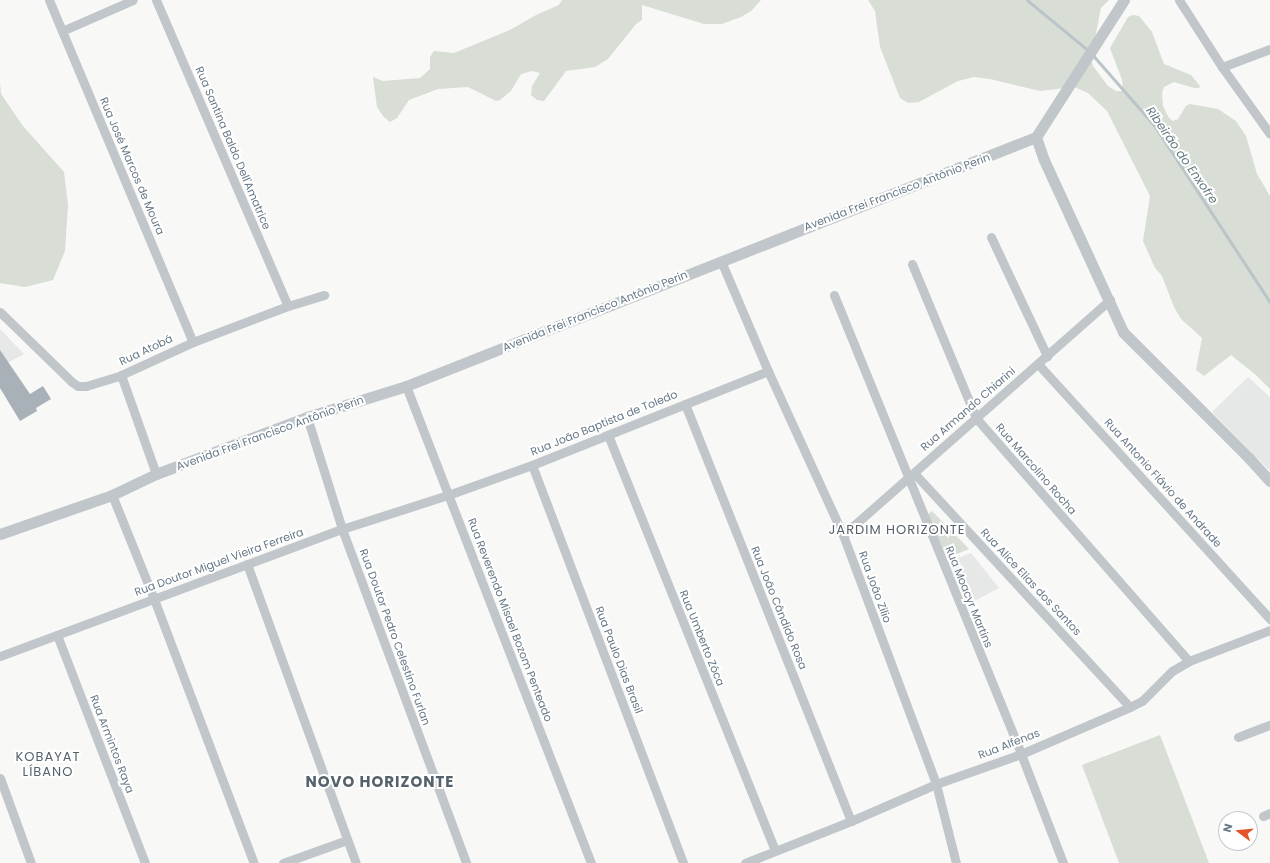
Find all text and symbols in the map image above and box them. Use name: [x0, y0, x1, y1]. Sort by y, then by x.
street label: Rua Santina Baldo Dell'Amatrice: [193, 65, 273, 231]
street label: Rua José Marcos de Moura: [97, 95, 167, 237]
water label: Ribeirão do Enxofre: [1143, 104, 1221, 206]
street label: Avenida Frei Francisco Antônio Perin: [802, 150, 992, 234]
street label: Avenida Frei Francisco Antônio Perin: [501, 268, 689, 354]
street label: Rua Atobá: [117, 332, 175, 368]
street label: Rua Armando Chiarini: [918, 364, 1018, 454]
street label: Rua João Baptista de Toledo: [529, 387, 679, 459]
street label: Avenida Frei Francisco Antônio Perin: [175, 393, 365, 473]
street label: Rua Antonio Flávio de Andrade: [1102, 416, 1224, 550]
street label: Rua Marcolino Rocha: [993, 421, 1079, 517]
street label: Rua Reverendo Misael Bozom Penteado: [465, 516, 555, 724]
district label: JARDIM HORIZONTE: [828, 522, 966, 538]
street label: Rua Doutor Miguel Vieira Ferreira: [133, 525, 305, 599]
street label: Rua Alice Elias dos Santos: [978, 526, 1084, 638]
street label: Rua João Cândido Rosa: [748, 544, 810, 672]
street label: Rua Moacyr Martins: [943, 544, 995, 650]
street label: Rua Doutor Pedro Celestino Furlan: [357, 547, 433, 727]
street label: Rua João Zilio: [856, 549, 894, 625]
street label: Rua Umberto Zóca: [677, 588, 727, 688]
street label: Rua Paulo Dias Brasil: [592, 605, 646, 715]
street label: Rua Armintos Raya: [87, 693, 137, 795]
street label: Rua Alfenas: [976, 726, 1042, 762]
district label: KOBAYAT LÍBANO: [15, 750, 81, 781]
district label: NOVO HORIZONTE: [306, 773, 454, 791]
north arrow: [1218, 811, 1258, 851]
text: N: [1219, 822, 1236, 834]

